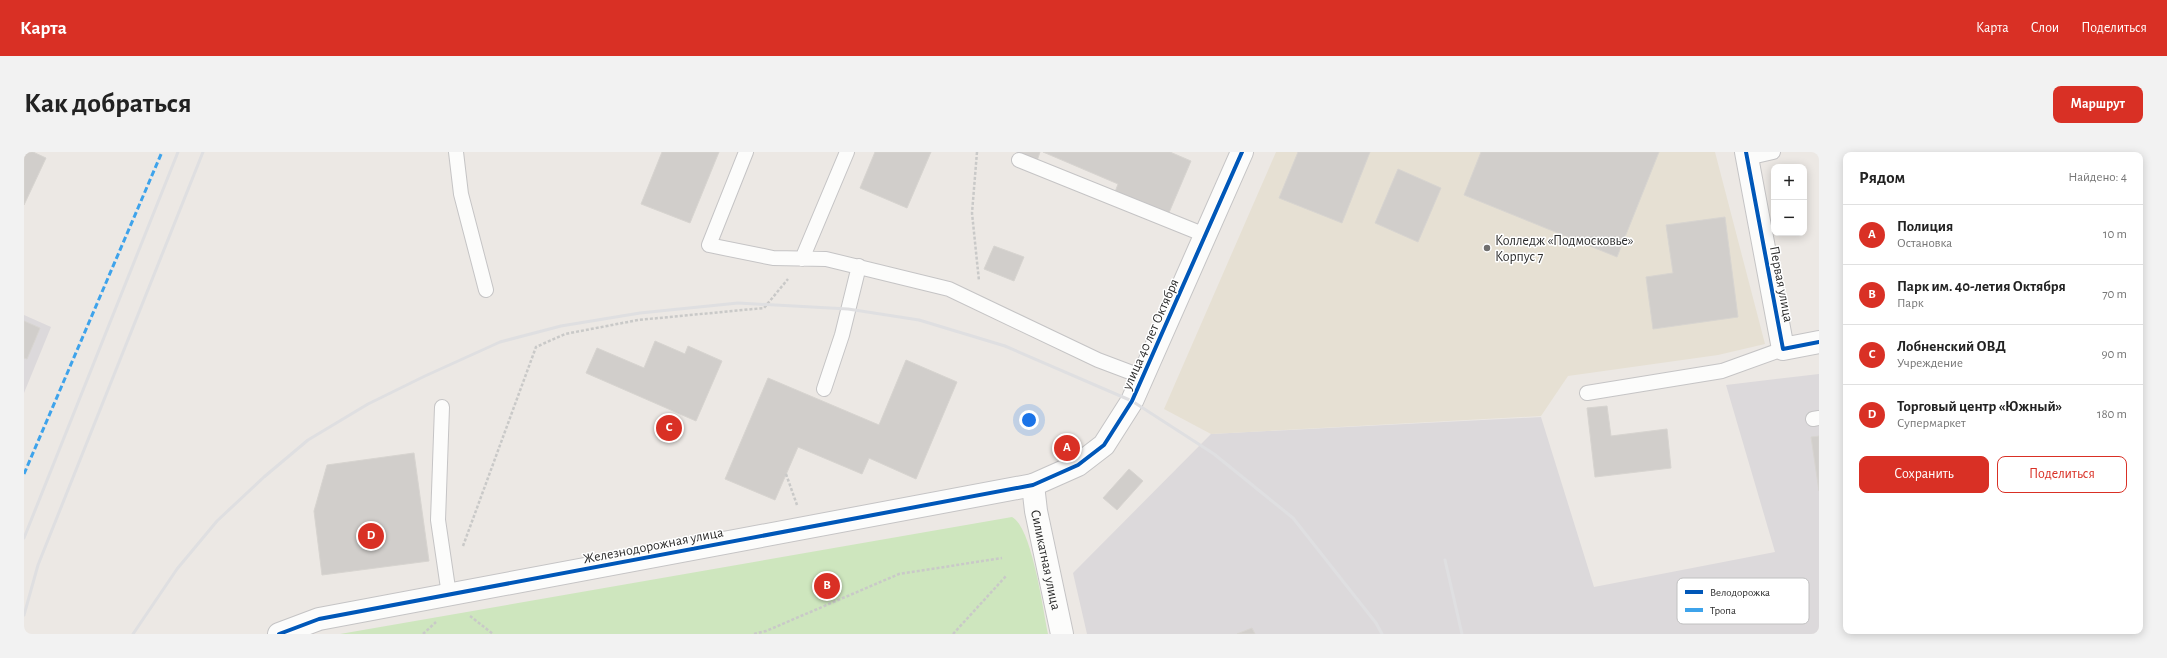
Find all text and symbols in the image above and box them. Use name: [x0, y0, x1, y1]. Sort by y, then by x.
text: Карта: [20, 19, 67, 38]
text: Карта: [1976, 21, 2009, 35]
text: Слои: [2031, 21, 2059, 35]
text: Поделиться: [2081, 21, 2147, 35]
button: Маршрут: [2053, 86, 2143, 123]
text: Как добраться: [24, 90, 192, 118]
map controls: [1771, 164, 1807, 236]
button: +: [1771, 164, 1807, 200]
text: Рядом: [1859, 169, 1905, 186]
text: Найдено: 4: [2068, 171, 2127, 184]
button: −: [1771, 200, 1807, 236]
text: Полиция: [1897, 219, 1953, 234]
text: A: [1868, 228, 1876, 241]
text: 10 m: [2103, 228, 2127, 241]
place label: Колледж «Подмосковье» Корпус 7: [1495, 234, 1634, 264]
text: Остановка: [1897, 237, 1952, 250]
marker: Колледж «Подмосковье» Корпус 7: [1482, 243, 1492, 253]
street label: Первая улица: [1767, 245, 1795, 324]
street label: улица 40 лет Октября: [1120, 277, 1182, 393]
text: Парк им. 40-летия Октября: [1897, 279, 2066, 294]
text: B: [1868, 288, 1876, 301]
text: 70 m: [2102, 288, 2127, 301]
text: Парк: [1897, 297, 1924, 310]
text: Лобненский ОВД: [1897, 339, 2006, 354]
text: C: [1869, 348, 1875, 361]
text: 90 m: [2101, 348, 2127, 361]
text: Учреждение: [1897, 357, 1963, 370]
text: Торговый центр «Южный»: [1897, 399, 2062, 414]
text: D: [1868, 408, 1876, 421]
text: 180 m: [2097, 408, 2127, 421]
your location: [1019, 410, 1039, 430]
pin: C: [656, 413, 682, 443]
text: Супермаркет: [1897, 417, 1966, 430]
pin: A: [1054, 433, 1080, 463]
button: Сохранить: [1859, 456, 1989, 493]
button: Поделиться: [1997, 456, 2127, 493]
street label: Силикатная улица: [1028, 509, 1063, 612]
pin: D: [358, 521, 384, 551]
street label: Железнодорожная улица: [582, 525, 725, 566]
pin: B: [814, 571, 840, 601]
legend: [1677, 578, 1809, 624]
text: Велодорожка: [1710, 587, 1770, 598]
text: Тропа: [1710, 605, 1736, 616]

